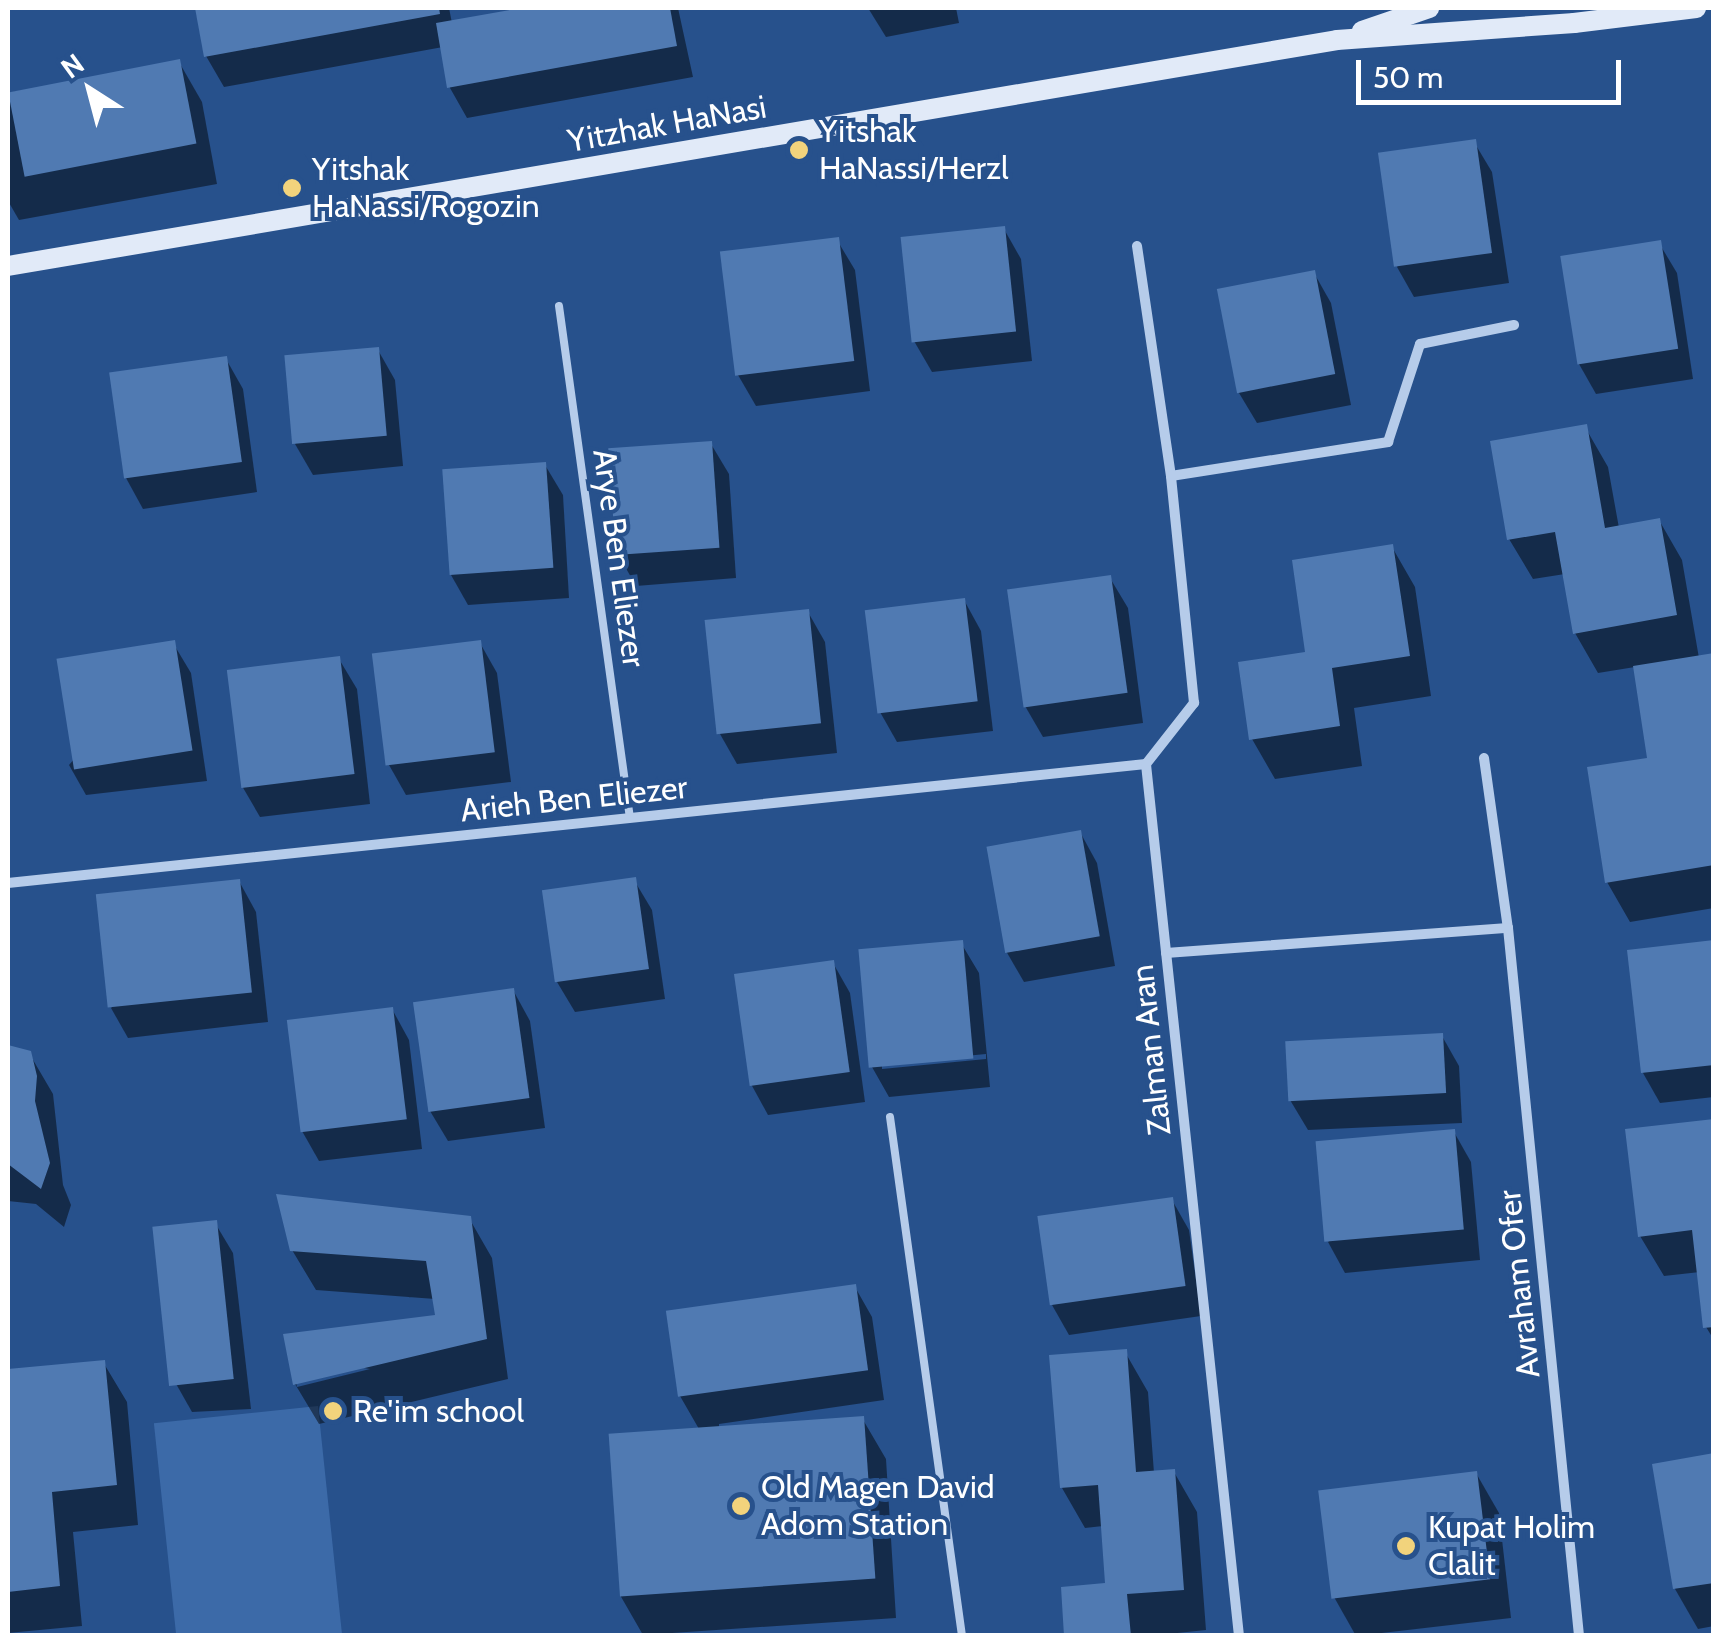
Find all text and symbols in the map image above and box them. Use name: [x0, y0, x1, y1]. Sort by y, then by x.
north arrow: [40, 40, 140, 140]
scale bar: [1361, 40, 1626, 102]
text: N: [54, 46, 90, 85]
text: 50 m: [1373, 59, 1443, 96]
street label: Yitzhak HaNasi: [565, 88, 769, 160]
place label: Yitshak HaNassi/Herzl: [819, 113, 1009, 188]
marker: Yitshak HaNassi/Herzl: [788, 139, 810, 161]
place label: Yitshak HaNassi/Rogozin: [312, 151, 540, 226]
marker: Yitshak HaNassi/Rogozin: [281, 177, 303, 199]
street label: Arye Ben Eliezer: [585, 447, 653, 669]
street label: Arieh Ben Eliezer: [459, 768, 689, 830]
street label: Zalman Aran: [1123, 963, 1179, 1137]
street label: Avraham Ofer: [1490, 1188, 1548, 1380]
place label: Re'im school: [353, 1392, 524, 1430]
marker: Re'im school: [322, 1400, 344, 1422]
place label: Old Magen David Adom Station: [761, 1469, 994, 1544]
marker: Old Magen David Adom Station: [730, 1495, 752, 1517]
place label: Kupat Holim Clalit: [1428, 1509, 1595, 1584]
marker: Kupat Holim Clalit: [1393, 1533, 1419, 1559]

